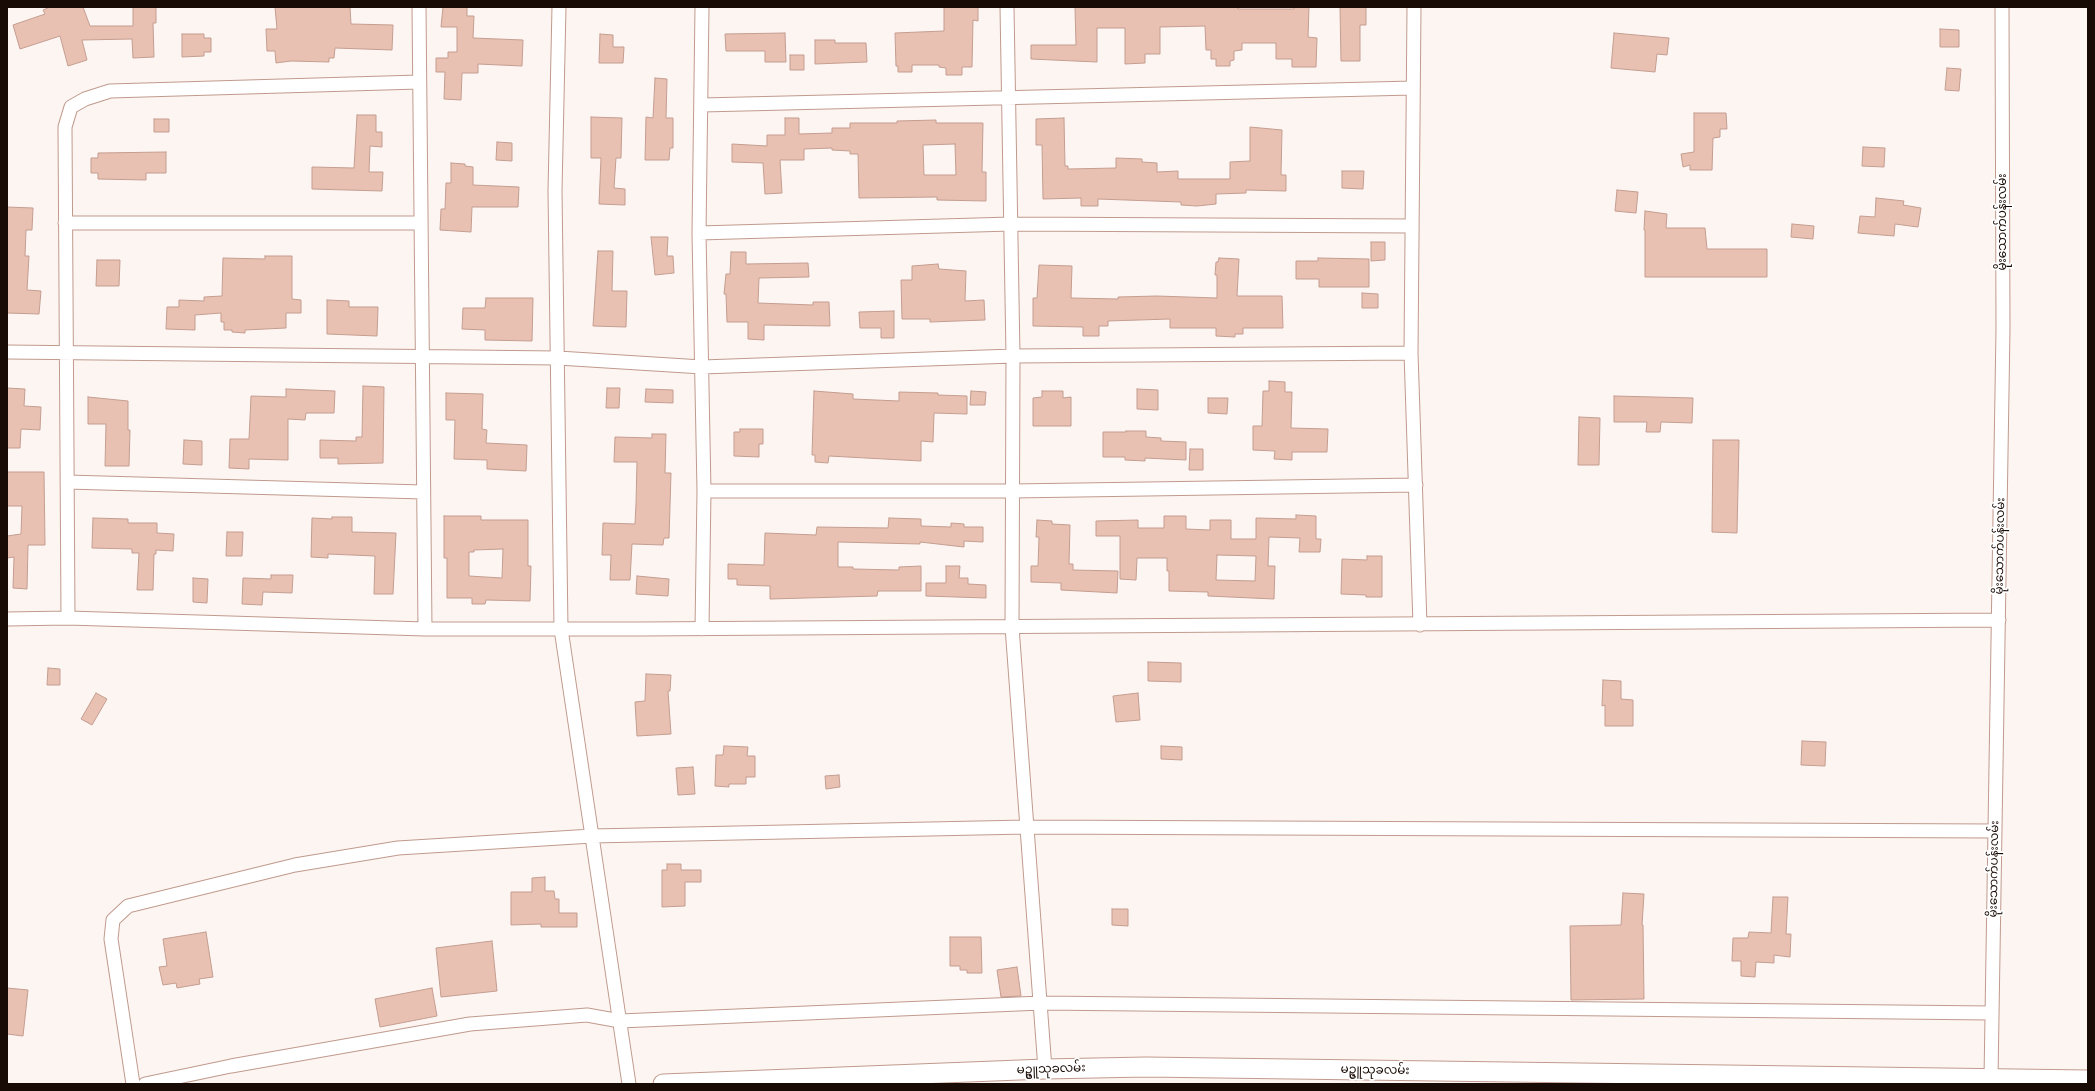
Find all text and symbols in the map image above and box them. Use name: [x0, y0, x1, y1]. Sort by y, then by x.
street label: မိုးသောက်ပန်းလမ်း: [1996, 173, 2010, 271]
street label: မိုးသောက်ပန်းလမ်း: [1992, 497, 2008, 595]
street label: မိုးသောက်ပန်းလမ်း: [1986, 820, 2002, 918]
street label: မဥ္ဇူသုခလမ်း: [1016, 1061, 1086, 1077]
street label: မဥ္ဇူသုခလမ်း: [1340, 1062, 1410, 1078]

